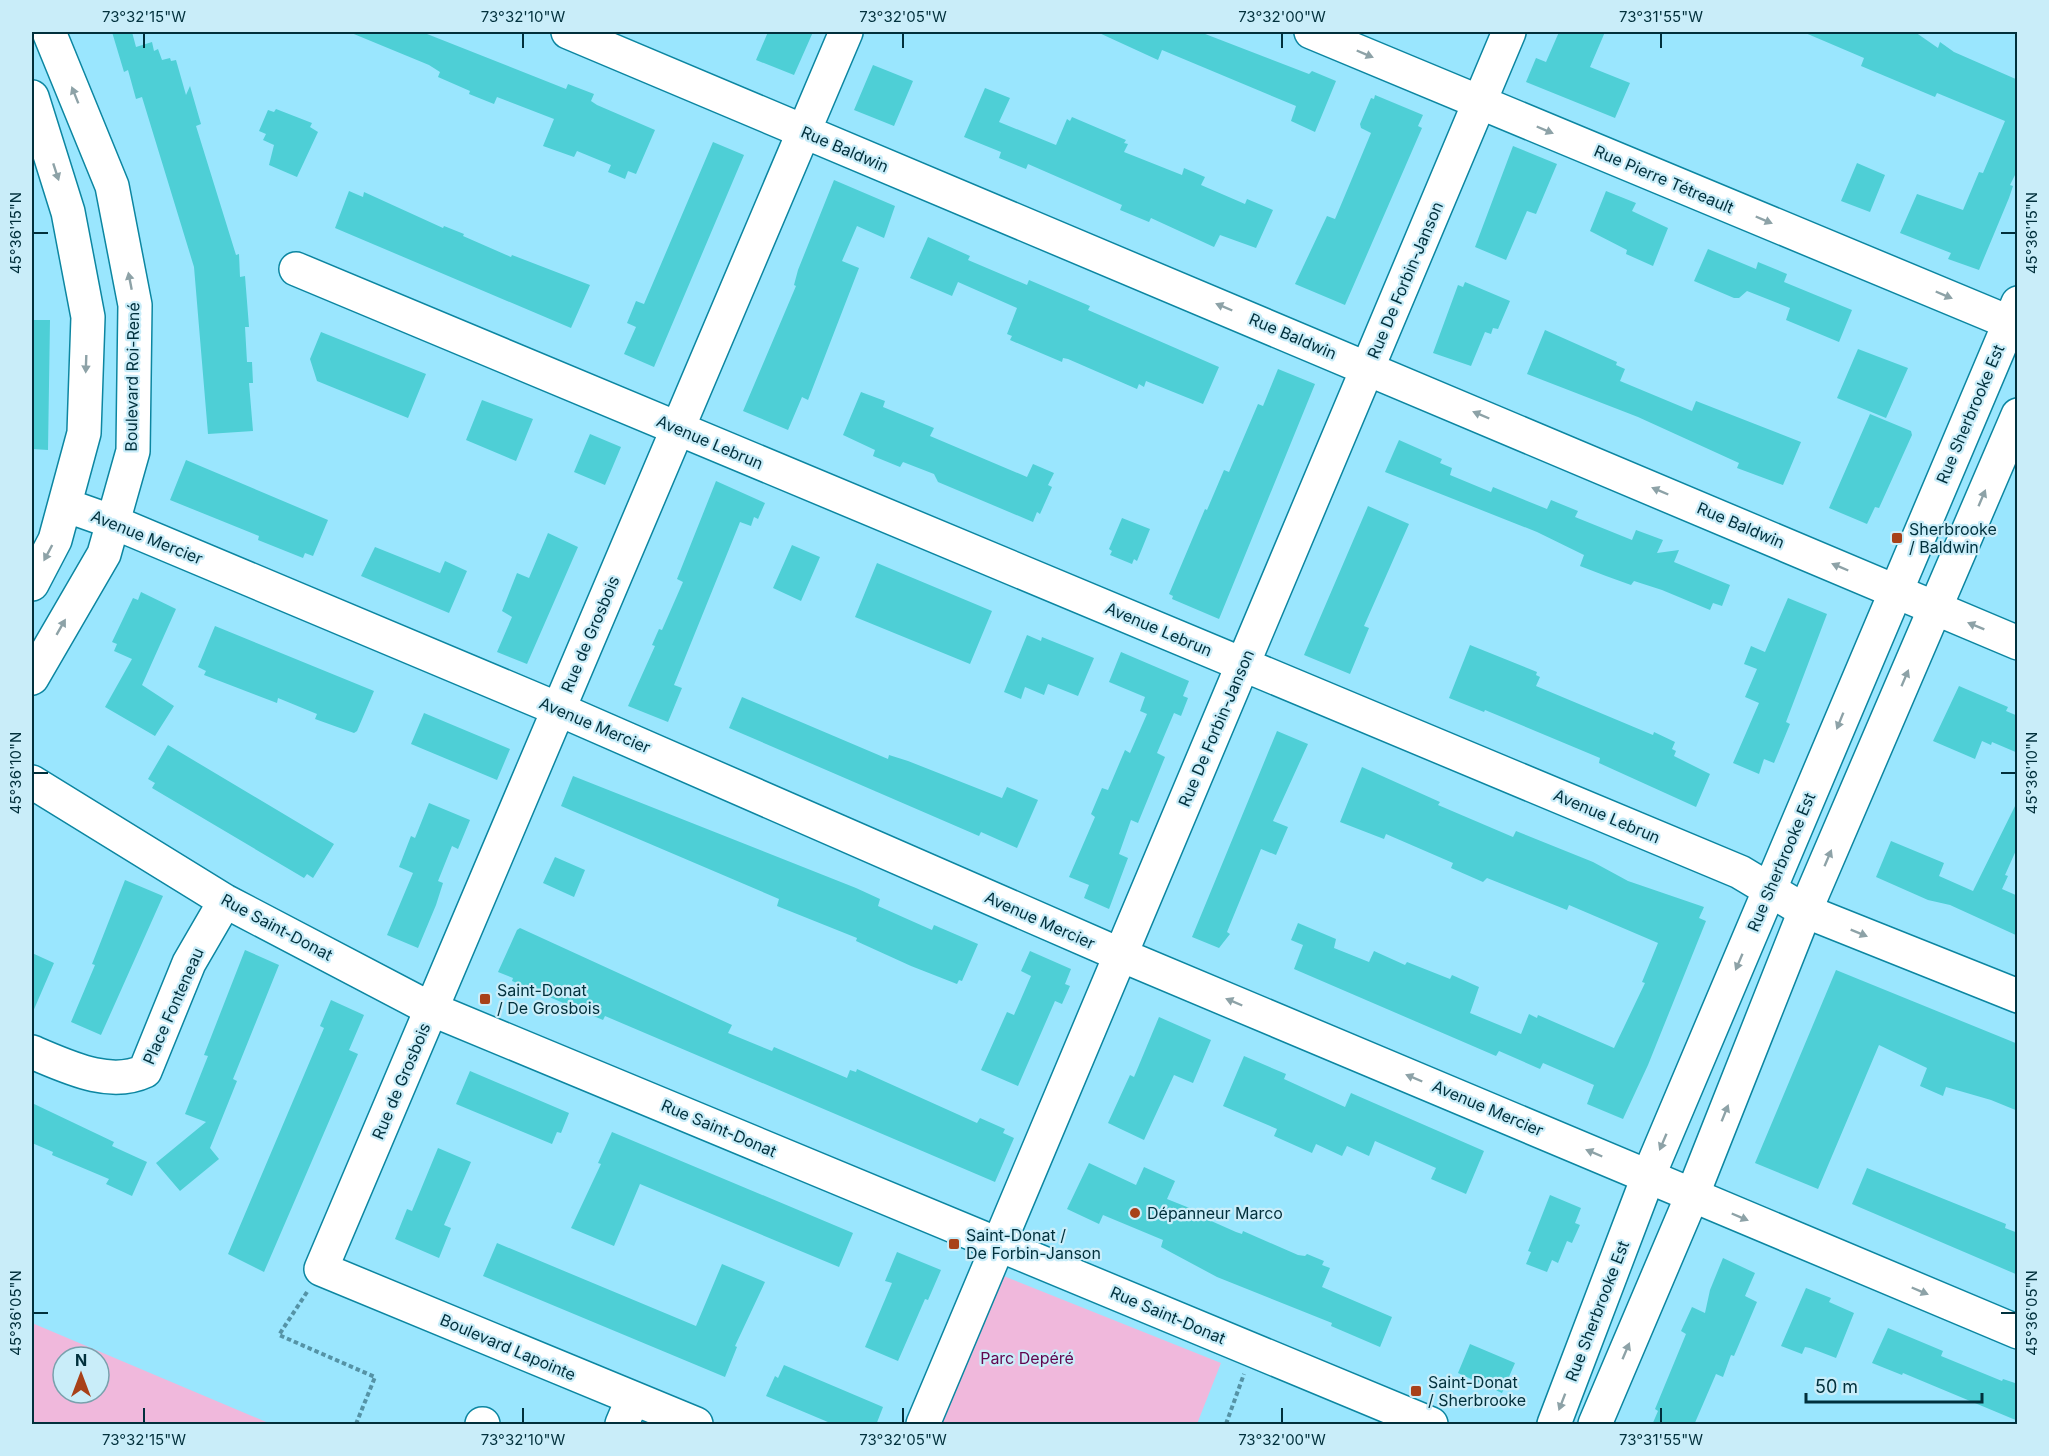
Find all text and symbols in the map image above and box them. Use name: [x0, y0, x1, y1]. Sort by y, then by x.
text: 73°32'15"W: [102, 7, 186, 26]
text: 73°32'10"W: [481, 7, 565, 26]
text: 73°32'05"W: [859, 7, 947, 26]
text: 73°32'00"W: [1238, 7, 1326, 26]
text: 73°31'55"W: [1619, 7, 1703, 26]
one-way arrow: [1357, 49, 1375, 59]
one-way arrow: [70, 85, 80, 103]
street label: Rue Baldwin: [798, 122, 892, 176]
one-way arrow: [1536, 126, 1554, 135]
street label: Rue Pierre Tétreault: [1591, 141, 1737, 217]
one-way arrow: [51, 163, 61, 181]
text: 45°36'15"N: [6, 192, 25, 274]
text: 45°36'15"N: [2022, 192, 2041, 274]
street label: Rue De Forbin-Janson: [1363, 199, 1447, 361]
one-way arrow: [1755, 216, 1773, 225]
one-way arrow: [125, 271, 134, 290]
one-way arrow: [1935, 291, 1953, 300]
street label: Boulevard Roi-René: [121, 302, 143, 452]
one-way arrow: [1214, 302, 1232, 312]
street label: Rue Baldwin: [1246, 309, 1340, 363]
street label: Rue Sherbrooke Est: [1932, 341, 2008, 487]
one-way arrow: [82, 354, 91, 373]
one-way arrow: [1471, 410, 1489, 420]
street label: Avenue Lebrun: [654, 411, 766, 473]
one-way arrow: [1651, 486, 1669, 496]
one-way arrow: [1977, 488, 1987, 506]
street label: Rue Baldwin: [1694, 498, 1788, 552]
street label: Avenue Mercier: [88, 506, 206, 568]
place label: Sherbrooke / Baldwin: [1909, 519, 1997, 557]
marker: Sherbrooke / Baldwin: [1890, 531, 1904, 545]
one-way arrow: [43, 545, 53, 562]
one-way arrow: [1831, 562, 1849, 571]
street label: Rue de Grosbois: [556, 573, 624, 695]
street label: Avenue Lebrun: [1103, 598, 1215, 660]
one-way arrow: [56, 619, 66, 636]
one-way arrow: [1967, 621, 1985, 630]
street label: Rue De Forbin-Janson: [1174, 647, 1258, 809]
one-way arrow: [1900, 669, 1910, 687]
street label: Avenue Mercier: [537, 693, 653, 757]
one-way arrow: [1835, 713, 1845, 731]
text: 45°36'10"N: [6, 732, 25, 814]
text: 45°36'10"N: [2022, 732, 2041, 814]
street label: Avenue Lebrun: [1551, 785, 1663, 847]
street label: Rue Sherbrooke Est: [1743, 789, 1819, 935]
one-way arrow: [1823, 848, 1833, 866]
street label: Avenue Mercier: [982, 887, 1098, 953]
street label: Rue Saint-Donat: [218, 889, 336, 965]
one-way arrow: [1850, 929, 1868, 938]
street label: Place Fonteneau: [138, 945, 208, 1067]
one-way arrow: [1734, 954, 1744, 972]
place label: Saint-Donat / De Grosbois: [497, 980, 600, 1018]
marker: Saint-Donat / De Grosbois: [478, 992, 492, 1006]
one-way arrow: [1225, 997, 1243, 1007]
street label: Rue de Grosbois: [367, 1020, 435, 1142]
one-way arrow: [1406, 1073, 1423, 1082]
street label: Avenue Mercier: [1430, 1076, 1546, 1140]
street label: Rue Saint-Donat: [658, 1095, 780, 1161]
one-way arrow: [1721, 1104, 1730, 1122]
one-way arrow: [1658, 1133, 1667, 1150]
one-way arrow: [1585, 1148, 1603, 1158]
place label: Dépanneur Marco: [1147, 1203, 1283, 1223]
marker: Dépanneur Marco: [1128, 1206, 1142, 1220]
one-way arrow: [1731, 1213, 1749, 1222]
place label: Saint-Donat / De Forbin-Janson: [966, 1225, 1101, 1263]
marker: Saint-Donat / De Forbin-Janson: [947, 1237, 961, 1251]
street label: Rue Sherbrooke Est: [1561, 1238, 1633, 1384]
text: 45°36'05"N: [6, 1270, 25, 1356]
text: 45°36'05"N: [2022, 1270, 2041, 1356]
street label: Rue Saint-Donat: [1107, 1282, 1229, 1348]
one-way arrow: [1911, 1287, 1929, 1296]
street label: Boulevard Lapointe: [437, 1309, 579, 1385]
one-way arrow: [1621, 1342, 1631, 1360]
north arrow: [51, 1345, 111, 1405]
park label: Parc Depéré: [980, 1348, 1074, 1368]
text: N: [75, 1350, 87, 1370]
scale bar: [1806, 1366, 1982, 1404]
place label: Saint-Donat / Sherbrooke: [1428, 1372, 1526, 1410]
text: 50 m: [1815, 1376, 1858, 1397]
marker: Saint-Donat / Sherbrooke: [1409, 1384, 1423, 1398]
one-way arrow: [1557, 1393, 1567, 1411]
text: 73°32'15"W: [102, 1430, 186, 1449]
text: 73°32'10"W: [481, 1430, 565, 1449]
text: 73°32'05"W: [859, 1430, 947, 1449]
text: 73°32'00"W: [1238, 1430, 1326, 1449]
text: 73°31'55"W: [1619, 1430, 1703, 1449]

